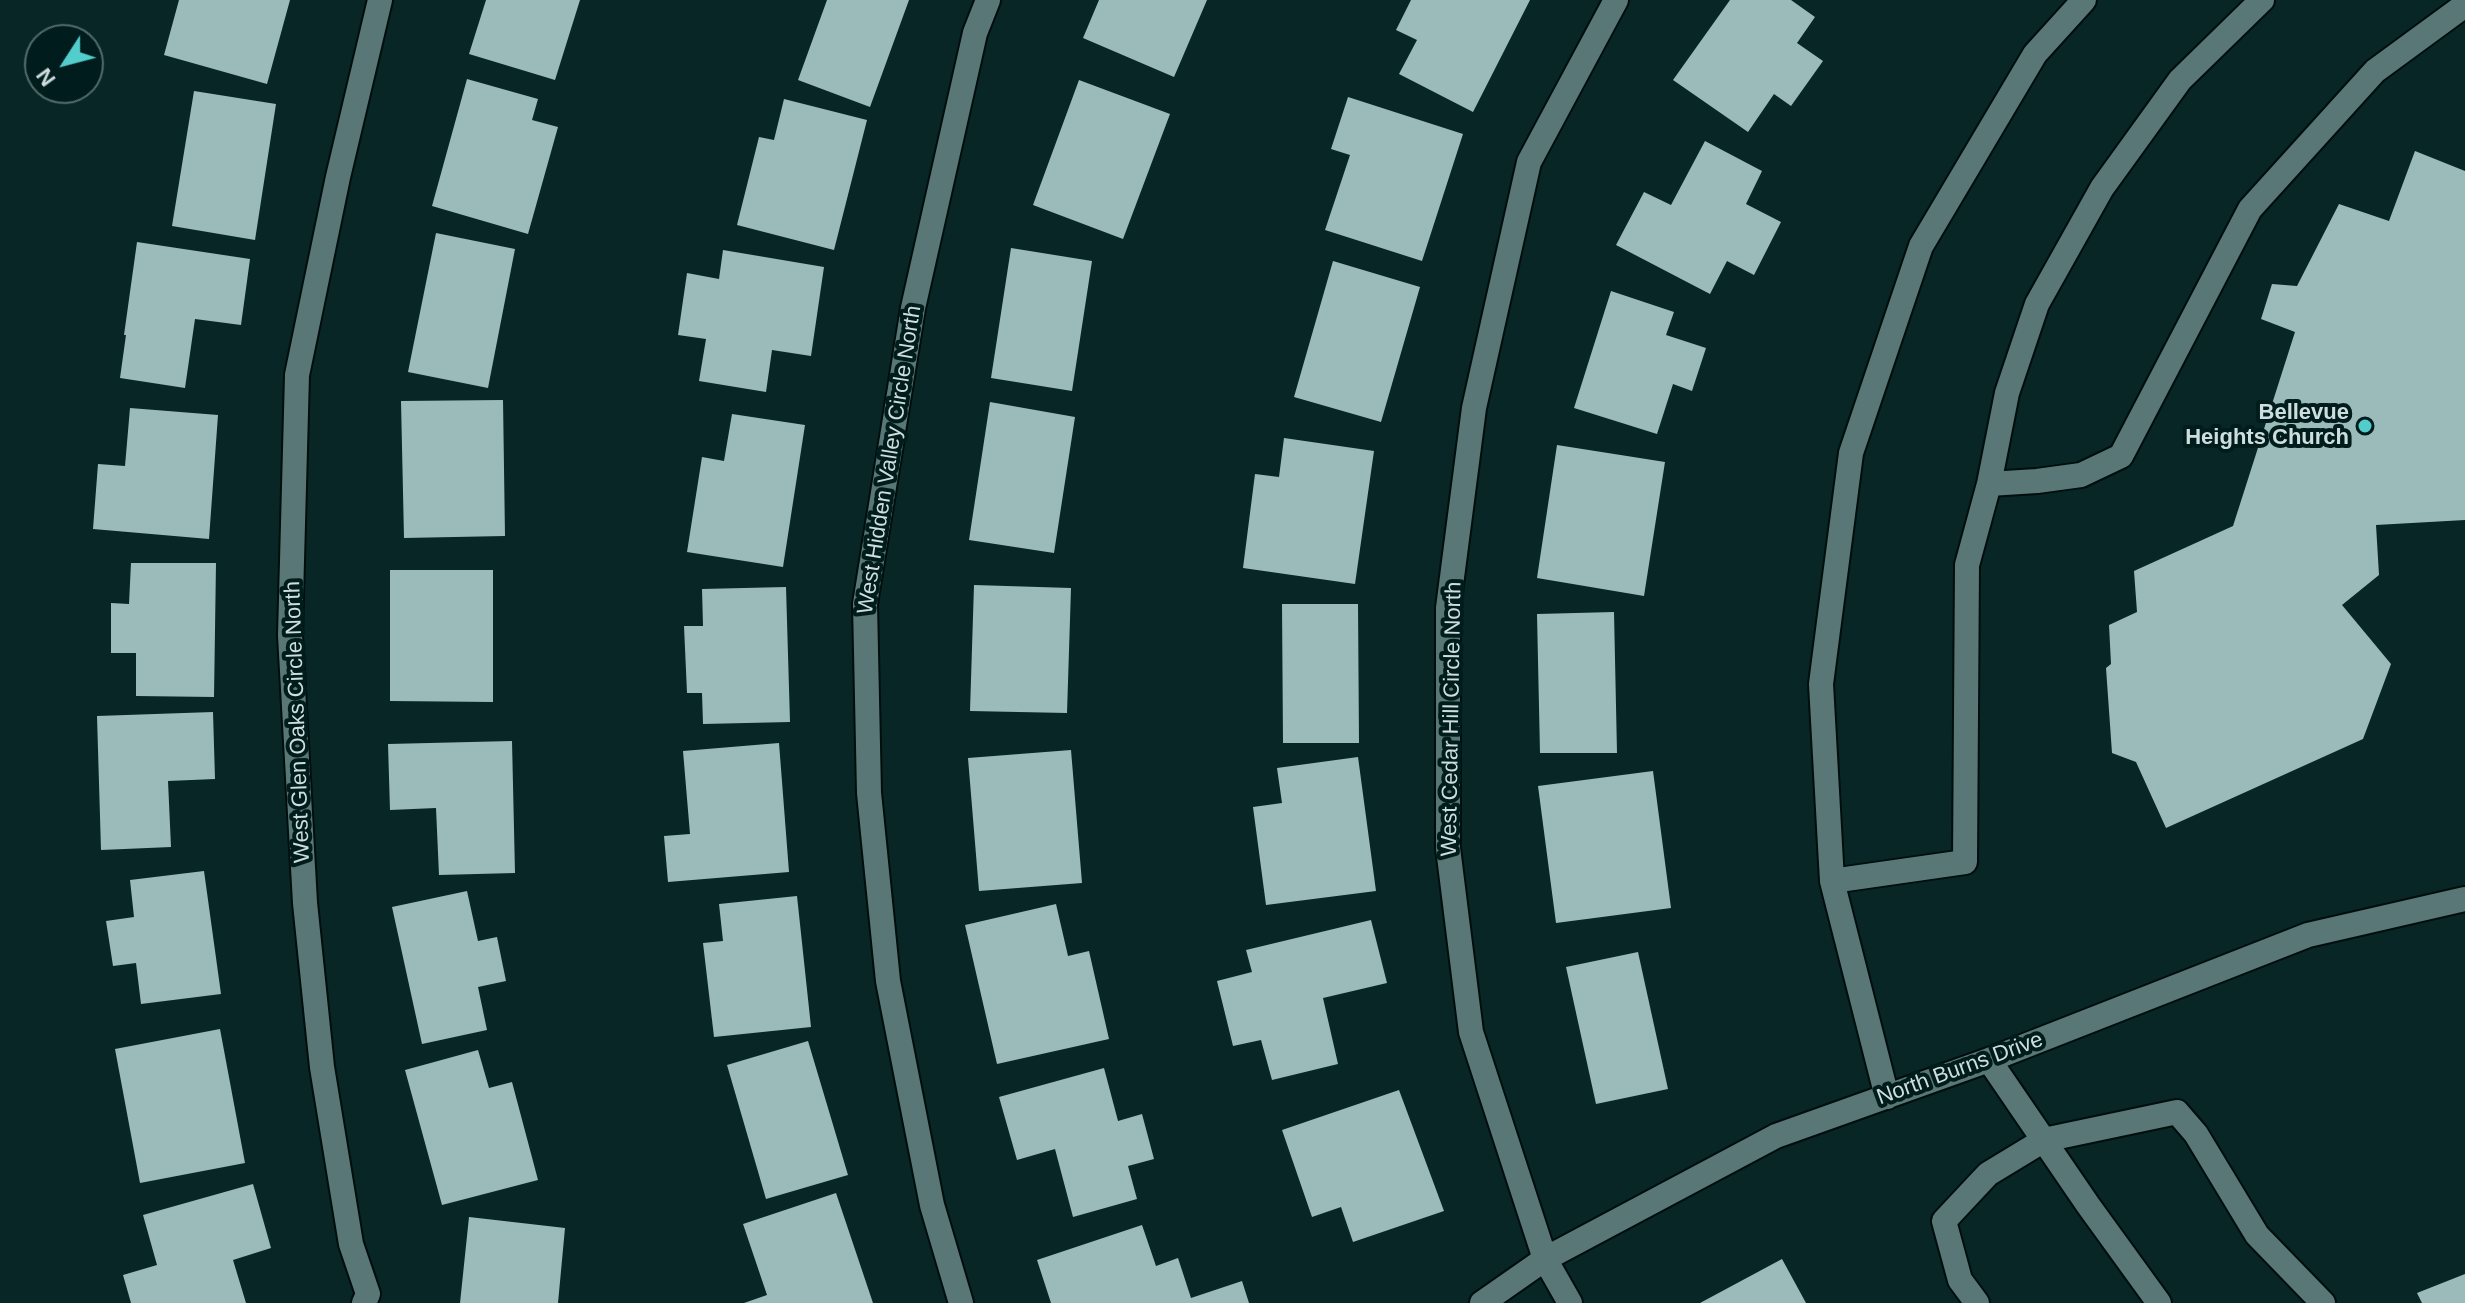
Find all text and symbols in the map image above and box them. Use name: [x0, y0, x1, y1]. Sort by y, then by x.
north arrow: [24, 24, 104, 104]
text: N: [31, 63, 61, 91]
street label: West Hidden Valley Circle North: [853, 304, 927, 616]
place label: Bellevue Heights Church: [2185, 400, 2349, 452]
marker: Bellevue Heights Church: [2356, 417, 2374, 435]
street label: West Glen Oaks Circle North: [280, 581, 316, 863]
street label: West Cedar Hill Circle North: [1436, 581, 1468, 857]
street label: North Burns Drive: [1873, 1027, 2047, 1111]

